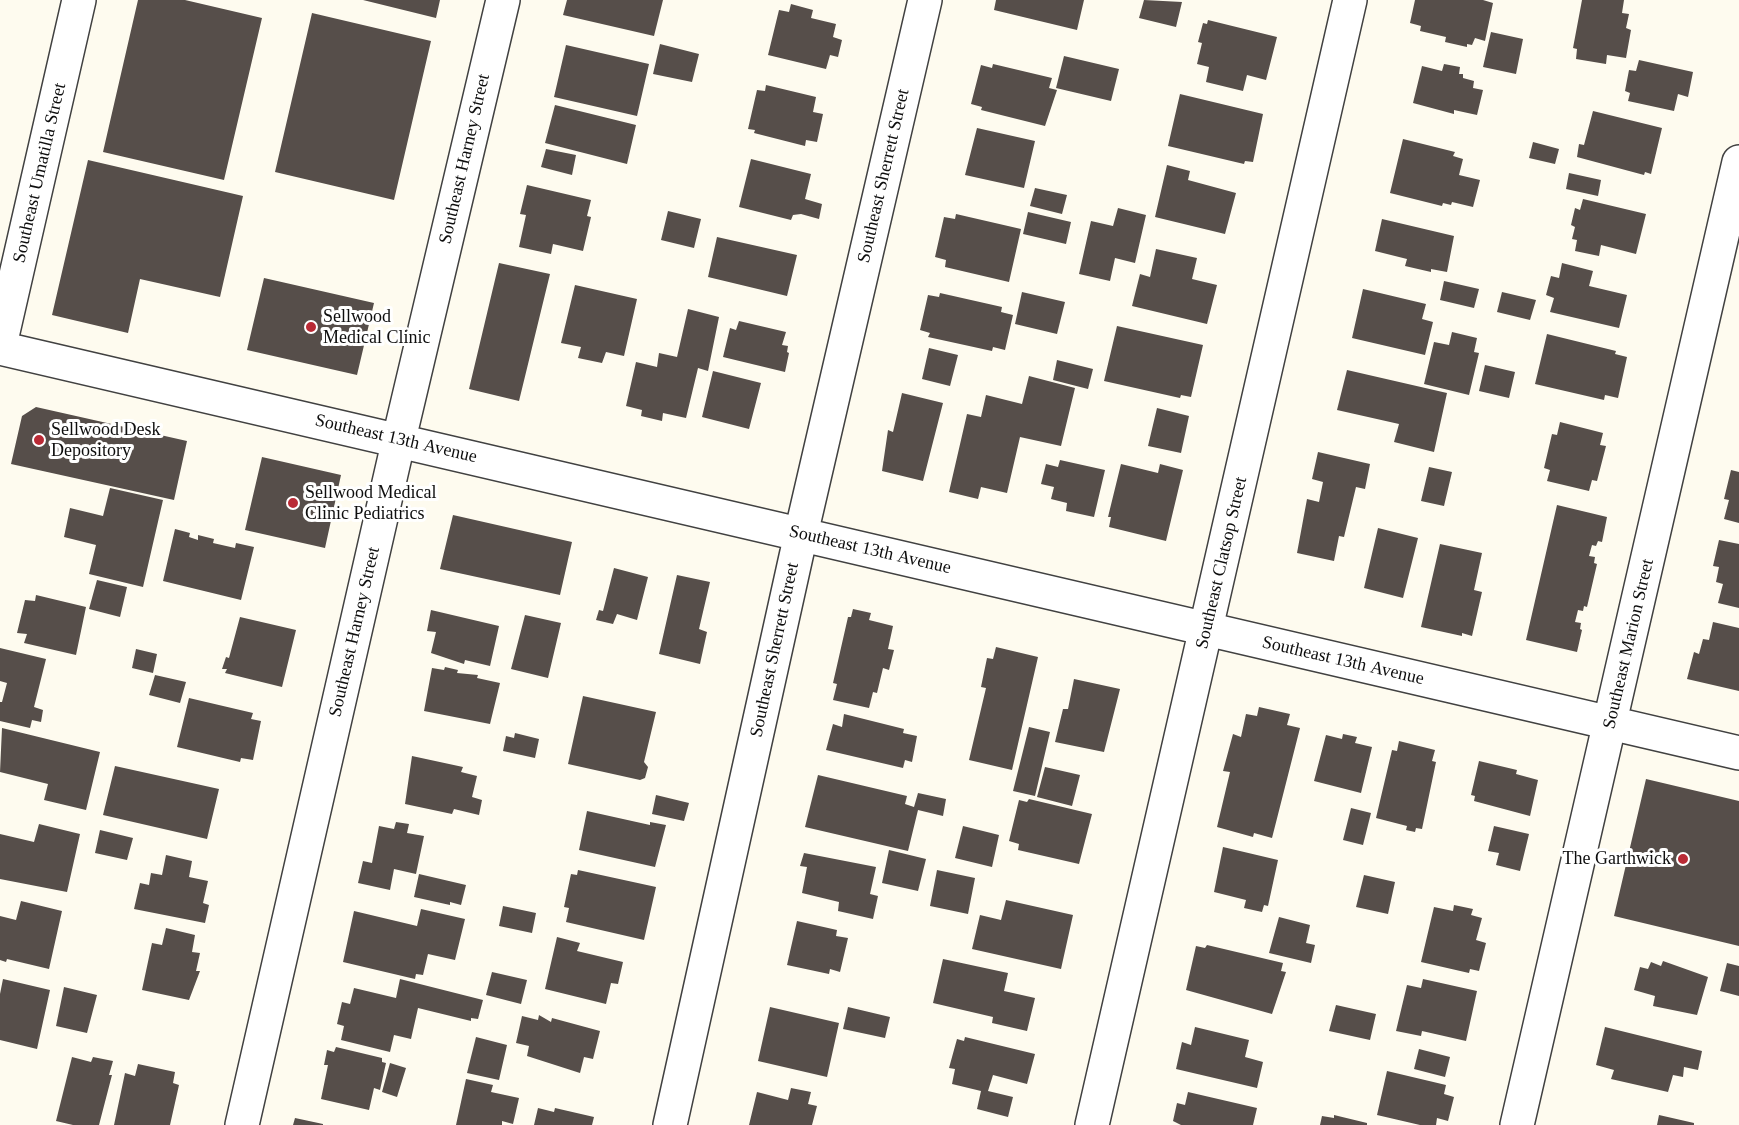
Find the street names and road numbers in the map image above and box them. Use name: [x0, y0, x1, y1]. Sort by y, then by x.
street label: Southeast Harney Street: [435, 72, 495, 246]
street label: Southeast Umatilla Street: [9, 81, 71, 265]
street label: Southeast Sherrett Street: [853, 87, 915, 265]
street label: Southeast 13th Avenue: [313, 410, 479, 468]
street label: Southeast Clatsop Street: [1192, 475, 1252, 651]
street label: Southeast 13th Avenue: [787, 521, 953, 579]
street label: Southeast Harney Street: [325, 545, 385, 719]
street label: Southeast Marion Street: [1599, 557, 1659, 731]
street label: Southeast Sherrett Street: [746, 561, 804, 739]
street label: Southeast 13th Avenue: [1260, 632, 1426, 690]

